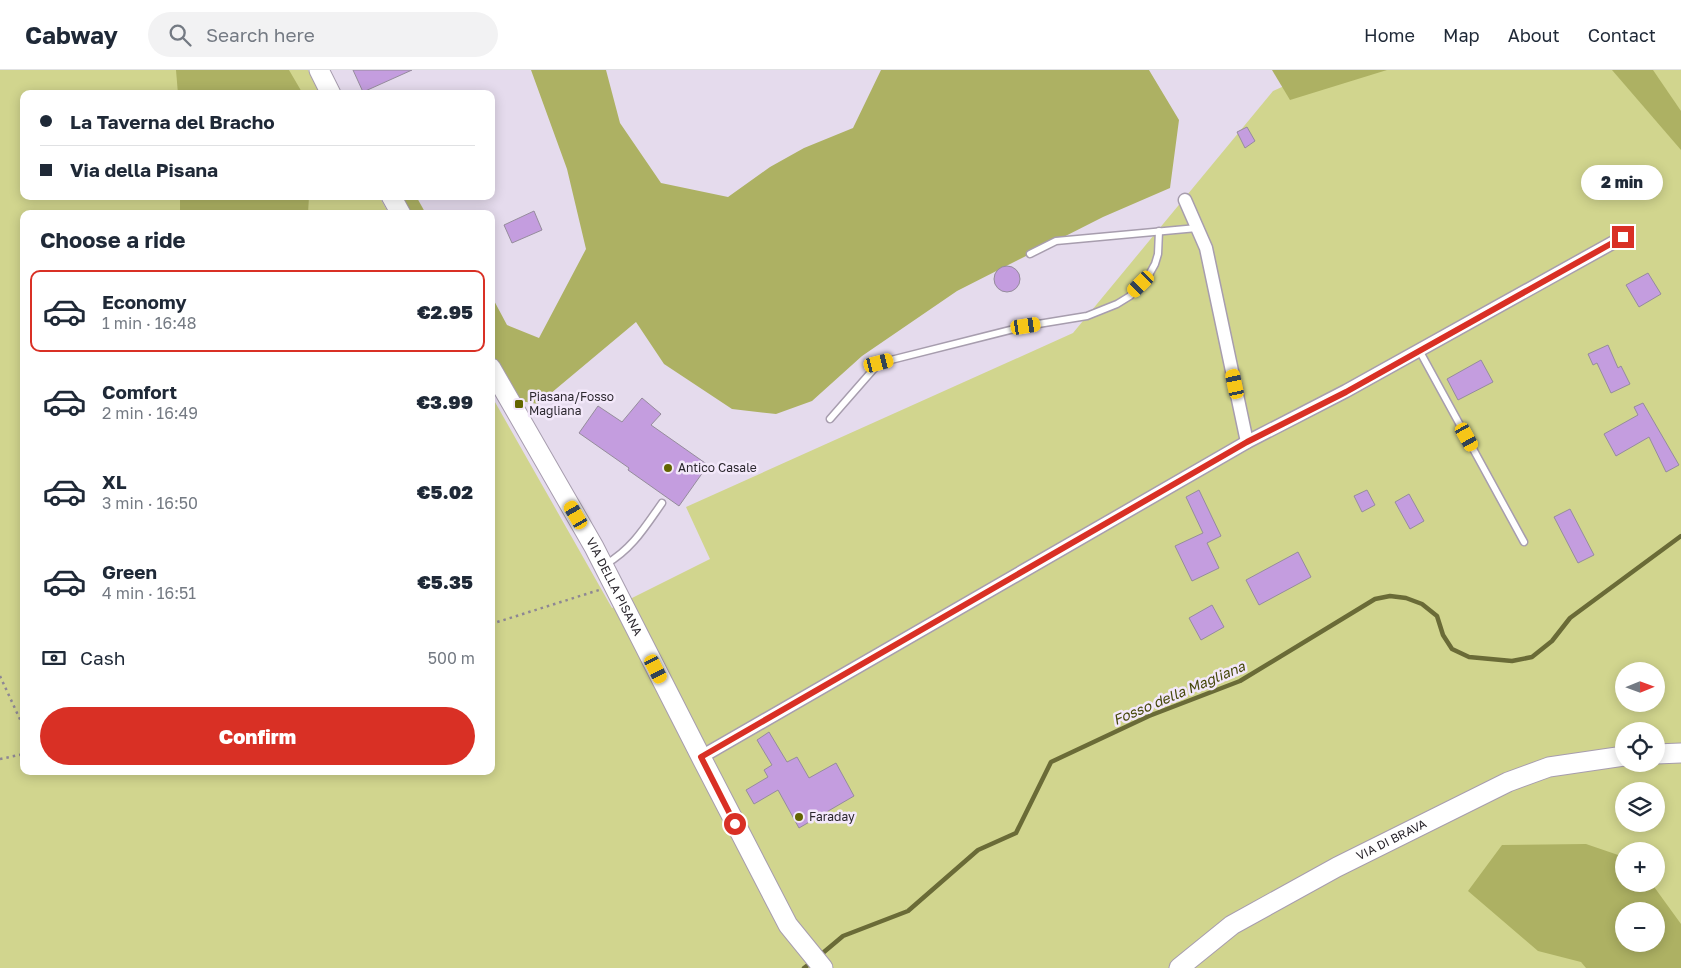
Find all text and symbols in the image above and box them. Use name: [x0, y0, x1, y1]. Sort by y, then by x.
search box: [148, 12, 498, 57]
text: Cabway: [25, 20, 118, 49]
icon: search: [166, 21, 194, 49]
text: Search here: [206, 23, 315, 46]
text: Home: [1364, 24, 1415, 46]
text: Map: [1443, 24, 1480, 46]
text: About: [1508, 24, 1560, 46]
text: Contact: [1588, 24, 1656, 46]
text: La Taverna del Bracho: [70, 110, 275, 133]
text: Via della Pisana: [70, 158, 218, 181]
callout: 2 min: [1582, 164, 1664, 200]
text: 2 min: [1601, 172, 1643, 192]
text: Choose a ride: [40, 226, 186, 253]
route end: [1612, 226, 1634, 248]
car: [1125, 268, 1156, 300]
icon: car: [42, 289, 87, 334]
text: Economy: [102, 290, 187, 313]
text: €2.95: [417, 300, 473, 323]
text: 1 min · 16:48: [102, 313, 197, 333]
car: [1010, 316, 1041, 336]
car: [862, 352, 895, 374]
car: [1224, 368, 1245, 400]
icon: car: [42, 379, 87, 424]
text: Comfort: [102, 380, 177, 403]
place label: Piasana/Fosso Magliana: [529, 389, 614, 418]
text: €3.99: [416, 390, 473, 413]
marker: Piasana/Fosso Magliana: [513, 398, 525, 410]
text: 2 min · 16:49: [102, 403, 198, 423]
car: [1453, 420, 1480, 454]
place label: Antico Casale: [678, 460, 757, 475]
marker: Antico Casale: [662, 462, 674, 474]
icon: car: [42, 469, 87, 514]
text: XL: [102, 470, 127, 493]
text: €5.02: [417, 480, 473, 503]
text: 3 min · 16:50: [102, 493, 198, 513]
car: [562, 498, 589, 532]
street label: VIA DELLA PISANA: [583, 535, 646, 638]
icon: car: [42, 559, 87, 604]
text: Green: [102, 560, 157, 583]
text: €5.35: [417, 570, 473, 593]
text: 4 min · 16:51: [102, 583, 196, 603]
icon: cash: [40, 644, 68, 672]
text: Cash: [80, 646, 125, 669]
text: 500 m: [428, 648, 475, 668]
car: [642, 652, 669, 686]
water label: Fosso della Magliana: [1110, 657, 1248, 728]
north arrow: [1615, 662, 1665, 712]
map controls: [1615, 662, 1665, 952]
button: Confirm: [40, 707, 475, 765]
button: locate: [1615, 722, 1665, 772]
button: layers: [1615, 782, 1665, 832]
place label: Faraday: [809, 809, 855, 824]
marker: Faraday: [793, 811, 805, 823]
route start: [724, 813, 746, 835]
street label: VIA DI BRAVA: [1354, 816, 1429, 863]
button: +: [1615, 842, 1665, 892]
button: −: [1615, 902, 1665, 952]

